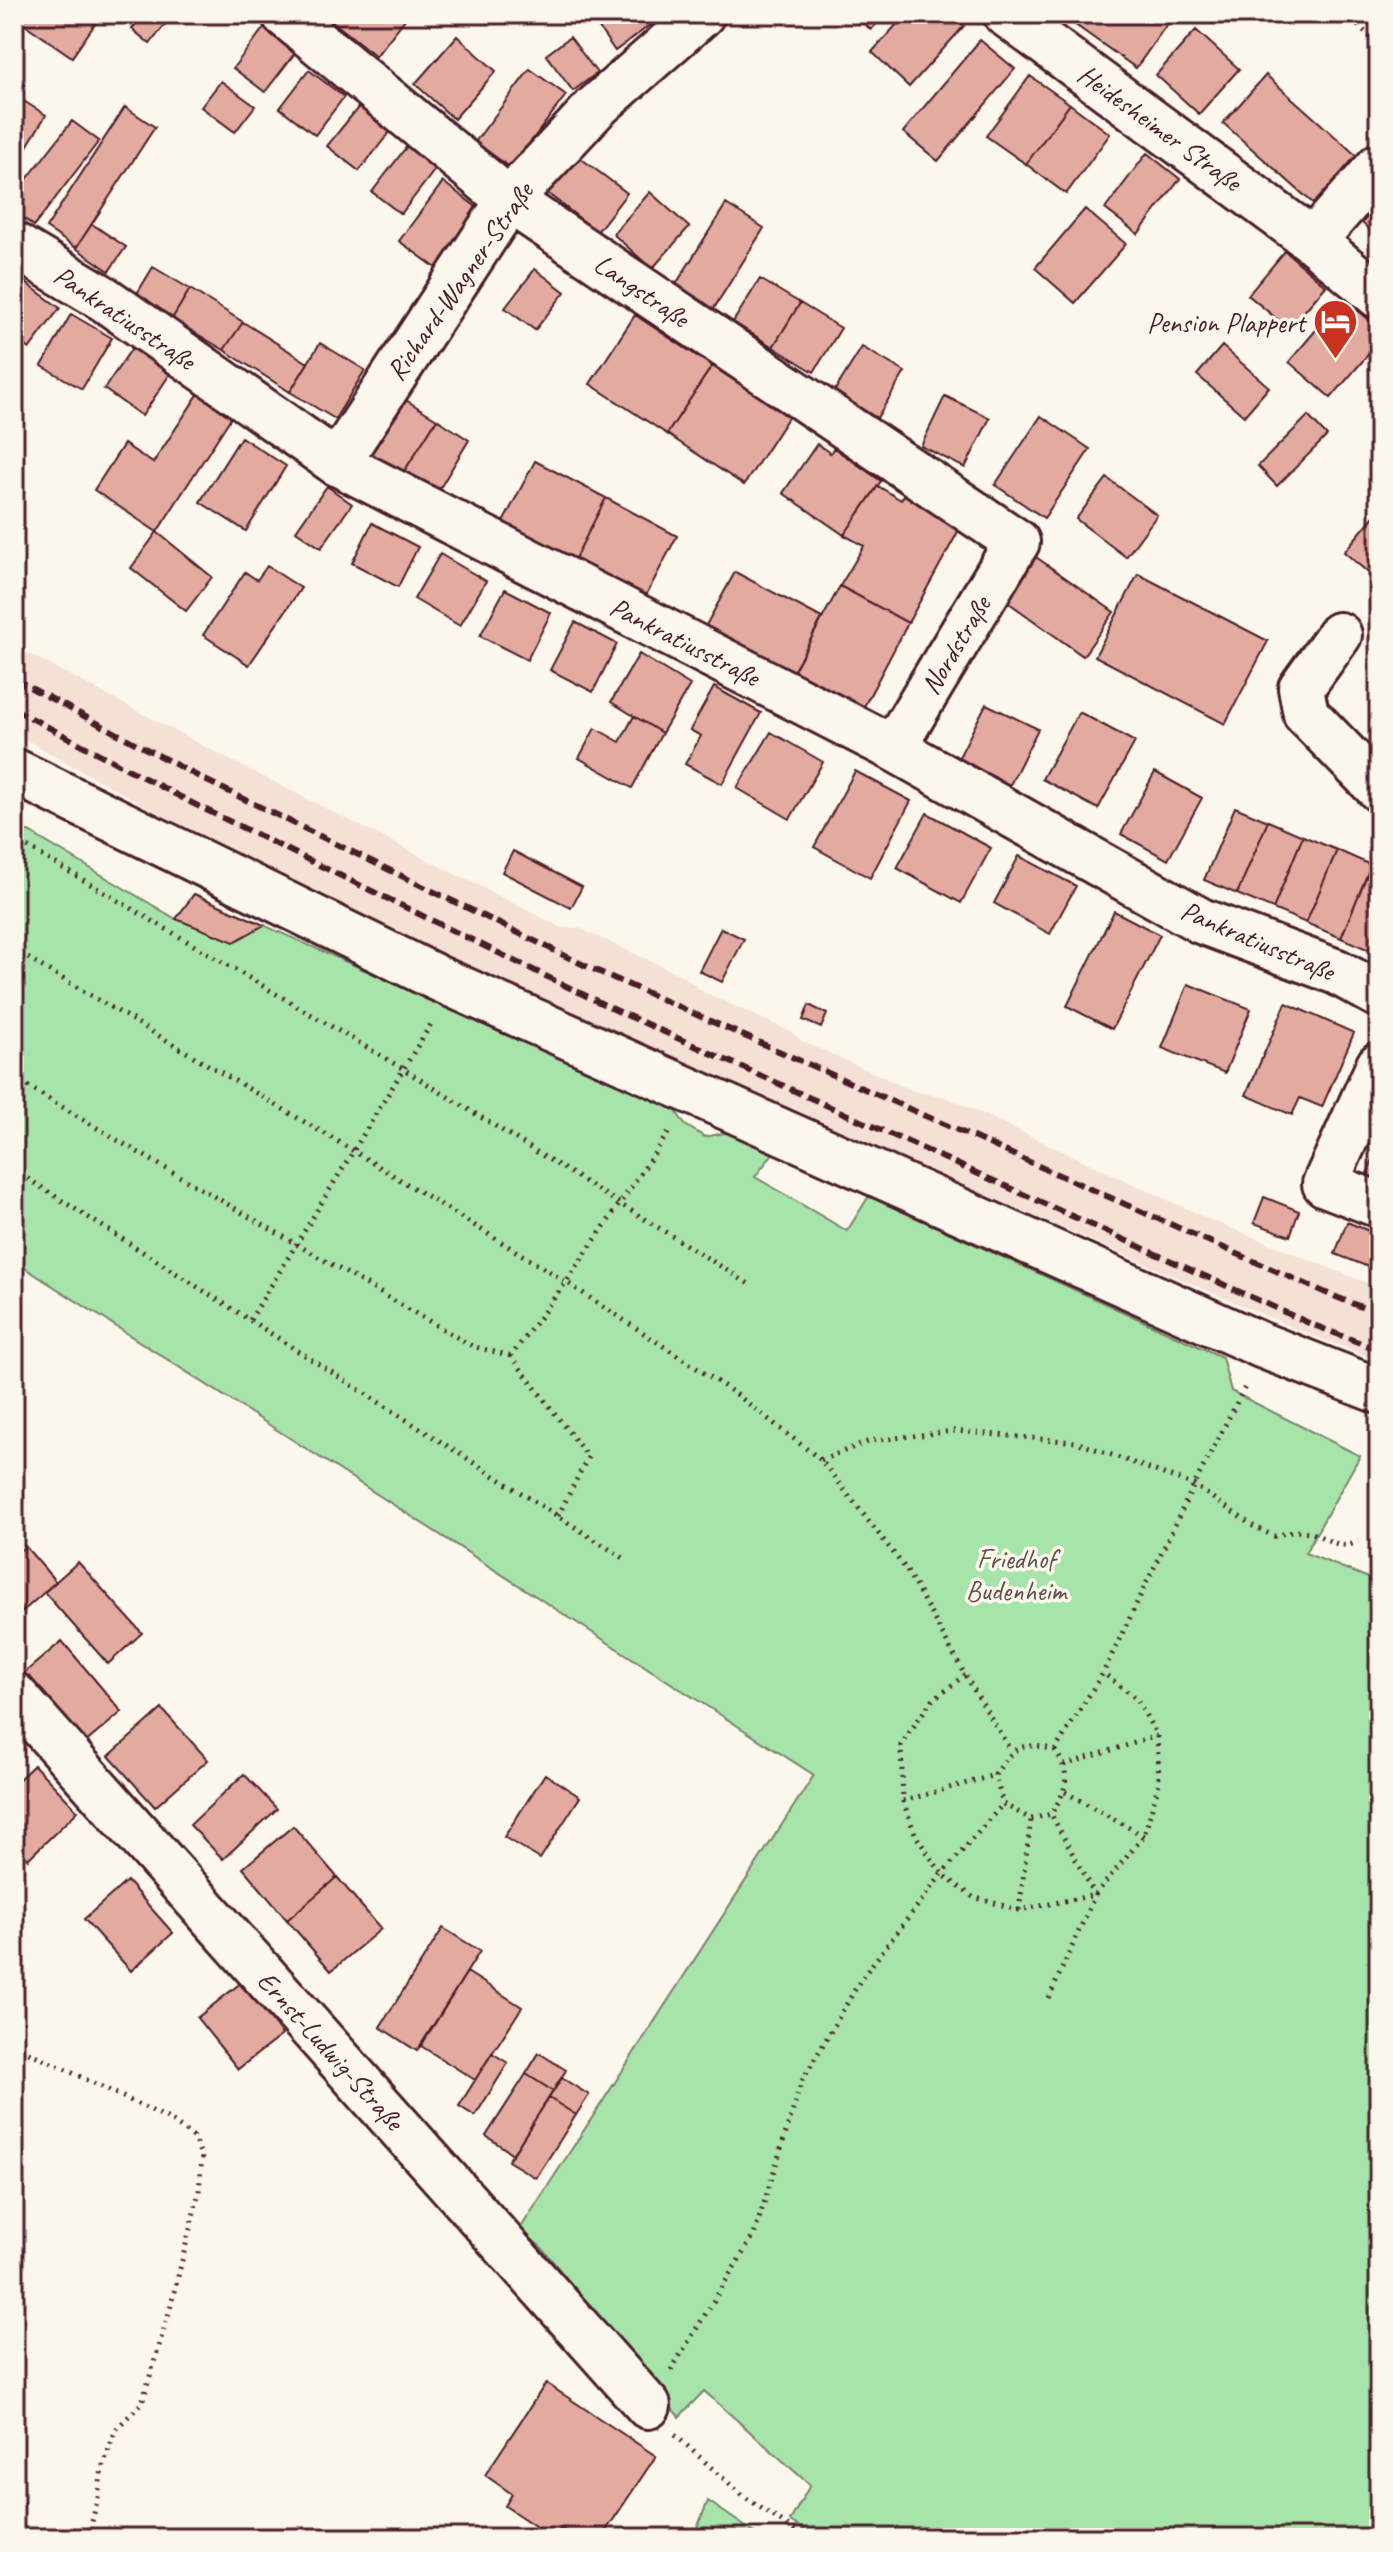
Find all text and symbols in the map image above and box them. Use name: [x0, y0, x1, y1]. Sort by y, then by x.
street label: Heidesheimer Straße: [1071, 56, 1250, 200]
street label: Richard-Wagner-Straße: [378, 174, 542, 387]
street label: Langstraße: [588, 246, 697, 336]
street label: Pankratiusstraße: [47, 257, 204, 379]
hotel icon: Pension Plappert: [1312, 298, 1360, 361]
place label: Pension Plappert: [1147, 305, 1308, 340]
street label: Nordstraße: [913, 588, 999, 701]
street label: Pankratiusstraße: [604, 589, 767, 695]
street label: Pankratiusstraße: [1176, 893, 1341, 989]
park label: Friedhof Budenheim: [966, 1541, 1068, 1608]
street label: Ernst-Ludwig-Straße: [250, 1963, 413, 2139]

